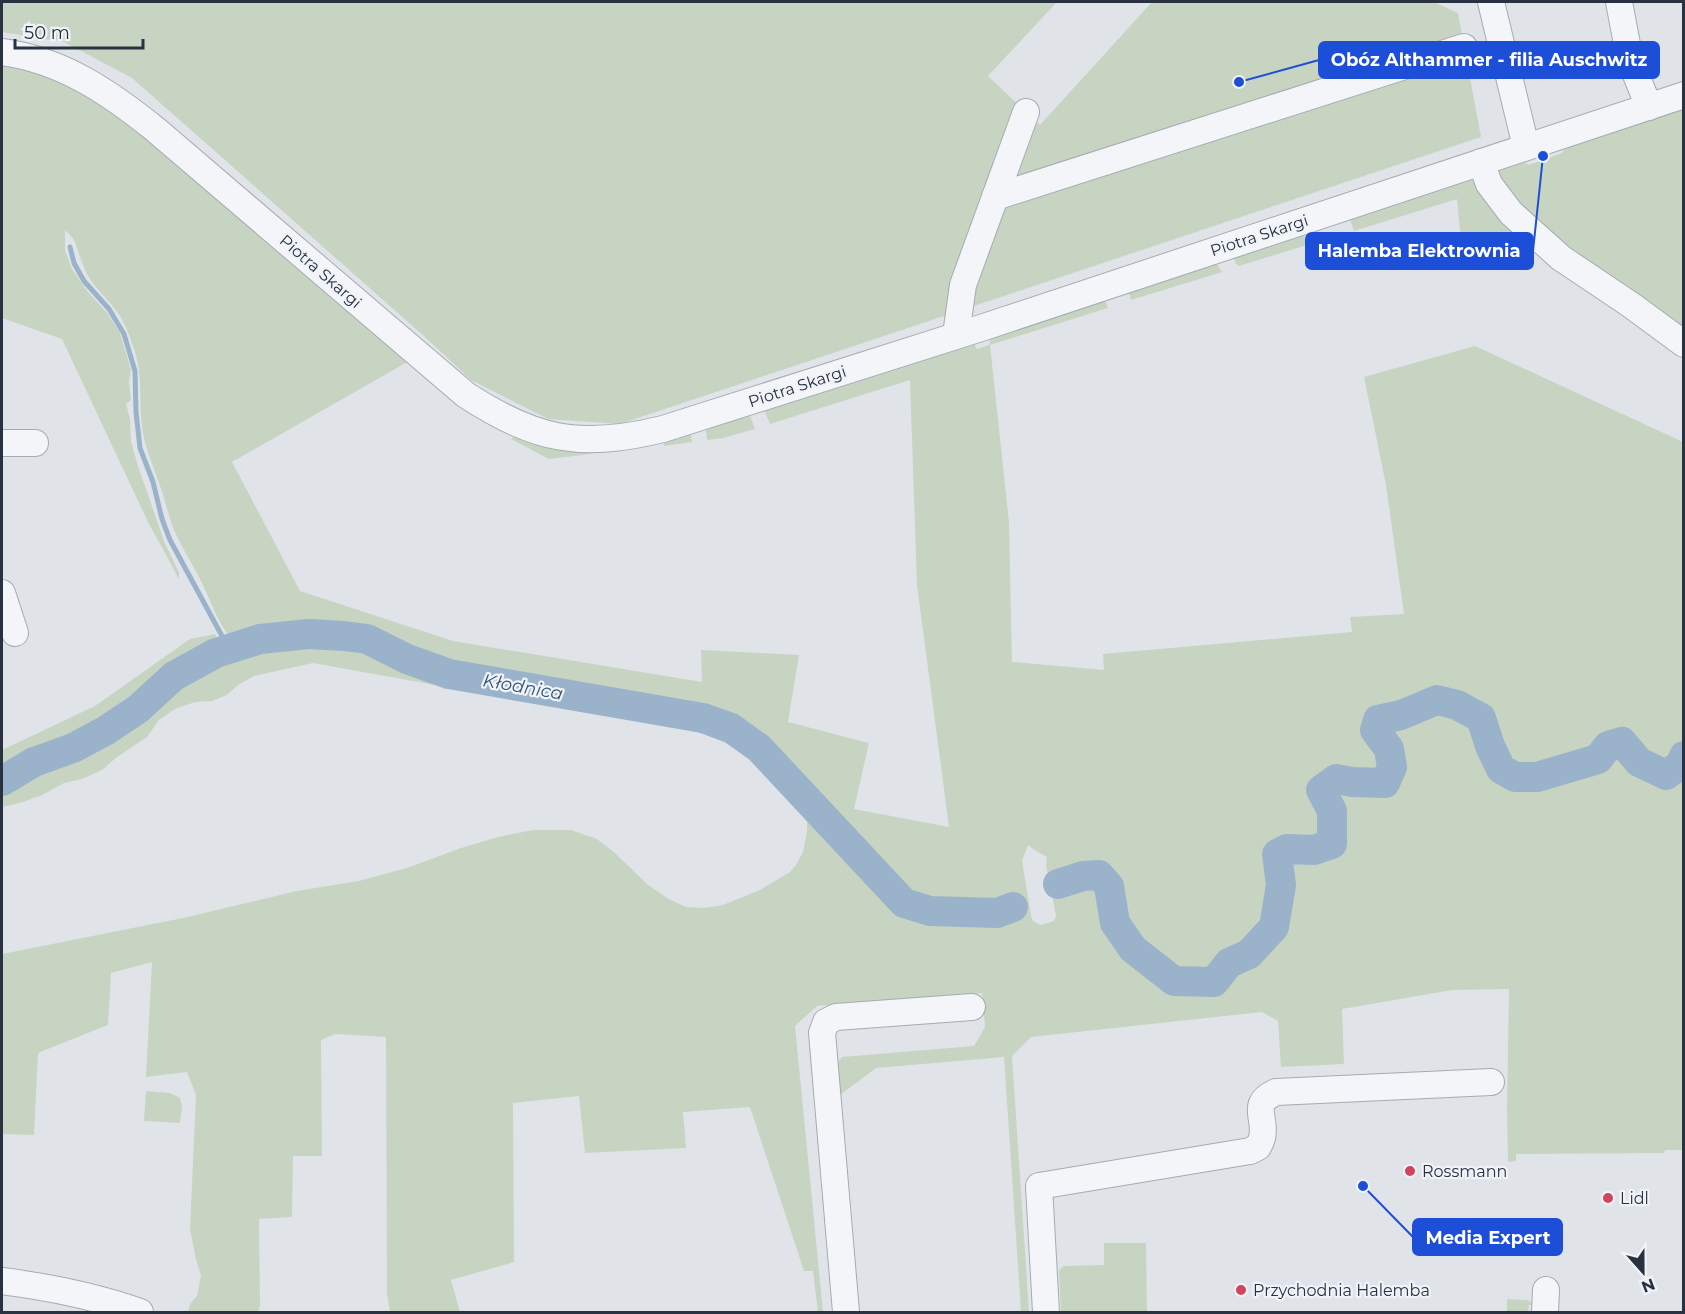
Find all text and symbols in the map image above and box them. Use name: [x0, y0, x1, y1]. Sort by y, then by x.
scale bar: [15, 12, 142, 50]
text: 50 m: [24, 22, 70, 44]
callout: Obóz Althammer - filia Auschwitz: [1319, 42, 1659, 78]
text: Obóz Althammer - filia Auschwitz: [1331, 49, 1647, 71]
street label: Piotra Skargi: [1208, 211, 1311, 260]
street label: Piotra Skargi: [276, 231, 365, 312]
callout: Halemba Elektrownia: [1306, 233, 1533, 269]
text: Halemba Elektrownia: [1317, 240, 1521, 262]
street label: Piotra Skargi: [746, 362, 849, 411]
water label: Kłodnica: [481, 669, 565, 705]
place label: Rossmann: [1422, 1162, 1507, 1181]
marker: Rossmann: [1403, 1164, 1417, 1178]
place label: Lidl: [1620, 1189, 1649, 1208]
marker: Lidl: [1601, 1191, 1615, 1205]
callout: Media Expert: [1413, 1219, 1562, 1255]
text: Media Expert: [1426, 1227, 1551, 1249]
north arrow: [1613, 1242, 1673, 1302]
text: N: [1639, 1274, 1658, 1297]
place label: Przychodnia Halemba: [1253, 1281, 1430, 1300]
marker: Przychodnia Halemba: [1234, 1283, 1248, 1297]

